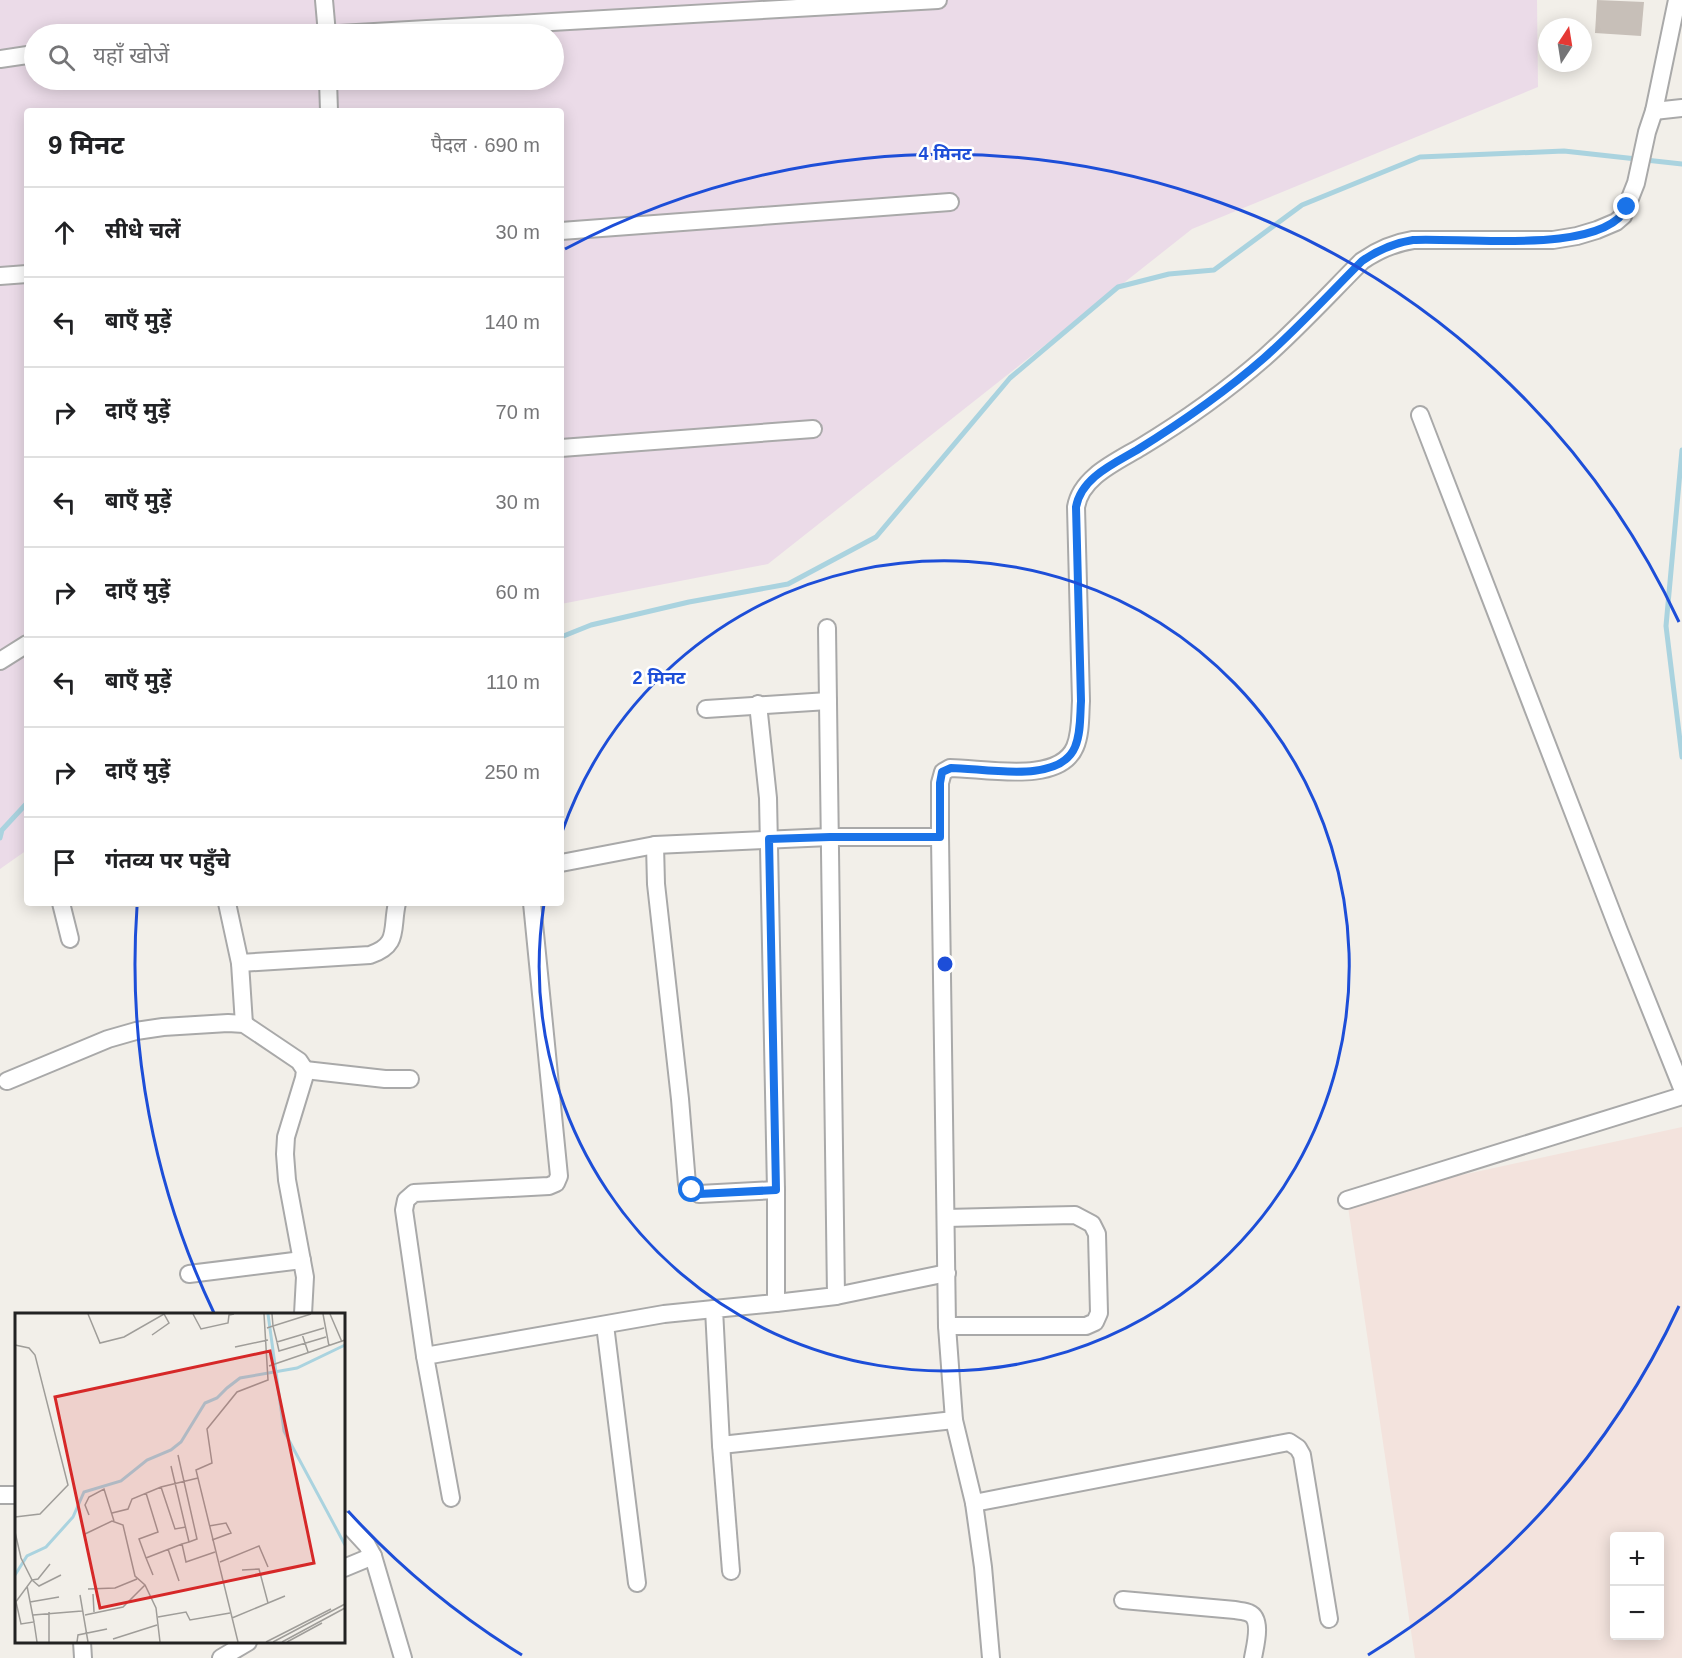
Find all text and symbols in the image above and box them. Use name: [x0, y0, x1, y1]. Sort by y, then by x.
north arrow: [1538, 18, 1592, 72]
search box: [24, 24, 564, 90]
icon: search: [45, 41, 78, 74]
text: यहाँ खोजें: [93, 43, 169, 68]
text: 9 मिनट: [48, 130, 124, 160]
text: पैदल · 690 m: [431, 134, 540, 156]
text: 4 मिनट: [919, 144, 972, 164]
route end: [1613, 193, 1639, 219]
icon: ahead: [48, 216, 81, 249]
text: सीधे चलें: [105, 218, 180, 243]
text: 30 m: [496, 221, 540, 243]
icon: left: [48, 306, 81, 339]
text: बाएँ मुड़ें: [105, 308, 171, 333]
text: 140 m: [484, 311, 540, 333]
icon: right: [48, 396, 81, 429]
text: दाएँ मुड़ें: [105, 398, 170, 423]
text: 70 m: [496, 401, 540, 423]
icon: left: [48, 486, 81, 519]
text: बाएँ मुड़ें: [105, 488, 171, 513]
text: 30 m: [496, 491, 540, 513]
icon: right: [48, 576, 81, 609]
text: दाएँ मुड़ें: [105, 578, 170, 603]
text: 60 m: [496, 581, 540, 603]
icon: left: [48, 666, 81, 699]
text: बाएँ मुड़ें: [105, 668, 171, 693]
text: 2 मिनट: [633, 668, 686, 688]
text: 110 m: [486, 671, 540, 693]
icon: right: [48, 756, 81, 789]
text: दाएँ मुड़ें: [105, 758, 170, 783]
text: 250 m: [484, 761, 540, 783]
icon: arrive: [48, 846, 81, 879]
text: गंतव्य पर पहुँचे: [105, 848, 230, 873]
centre of rings: [935, 954, 955, 974]
route start: [678, 1176, 704, 1202]
inset map: [15, 1313, 345, 1643]
map controls: [1610, 1532, 1664, 1640]
button: +: [1610, 1532, 1664, 1586]
button: −: [1610, 1586, 1664, 1640]

